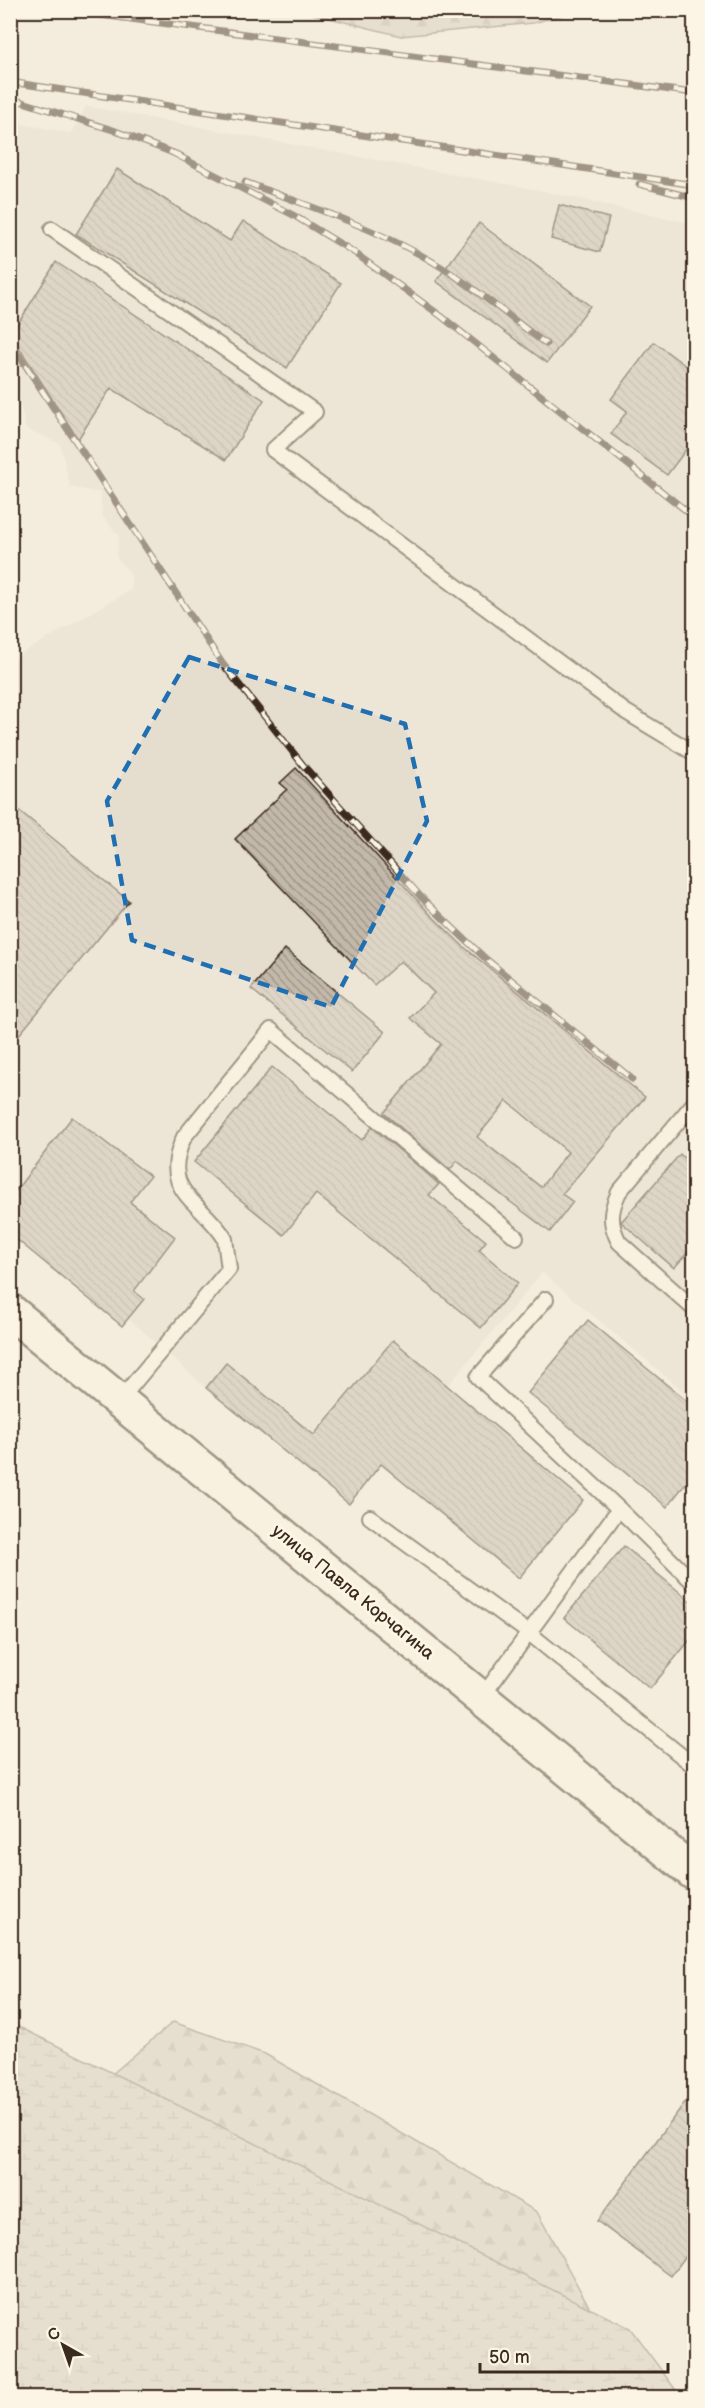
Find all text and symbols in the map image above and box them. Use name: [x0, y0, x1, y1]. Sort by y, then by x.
street label: улица Павла Корчагина: [268, 1520, 439, 1664]
north arrow: [33, 2315, 93, 2375]
text: С: [44, 2324, 65, 2346]
scale bar: [480, 2336, 668, 2374]
text: 50 m: [489, 2347, 530, 2368]

